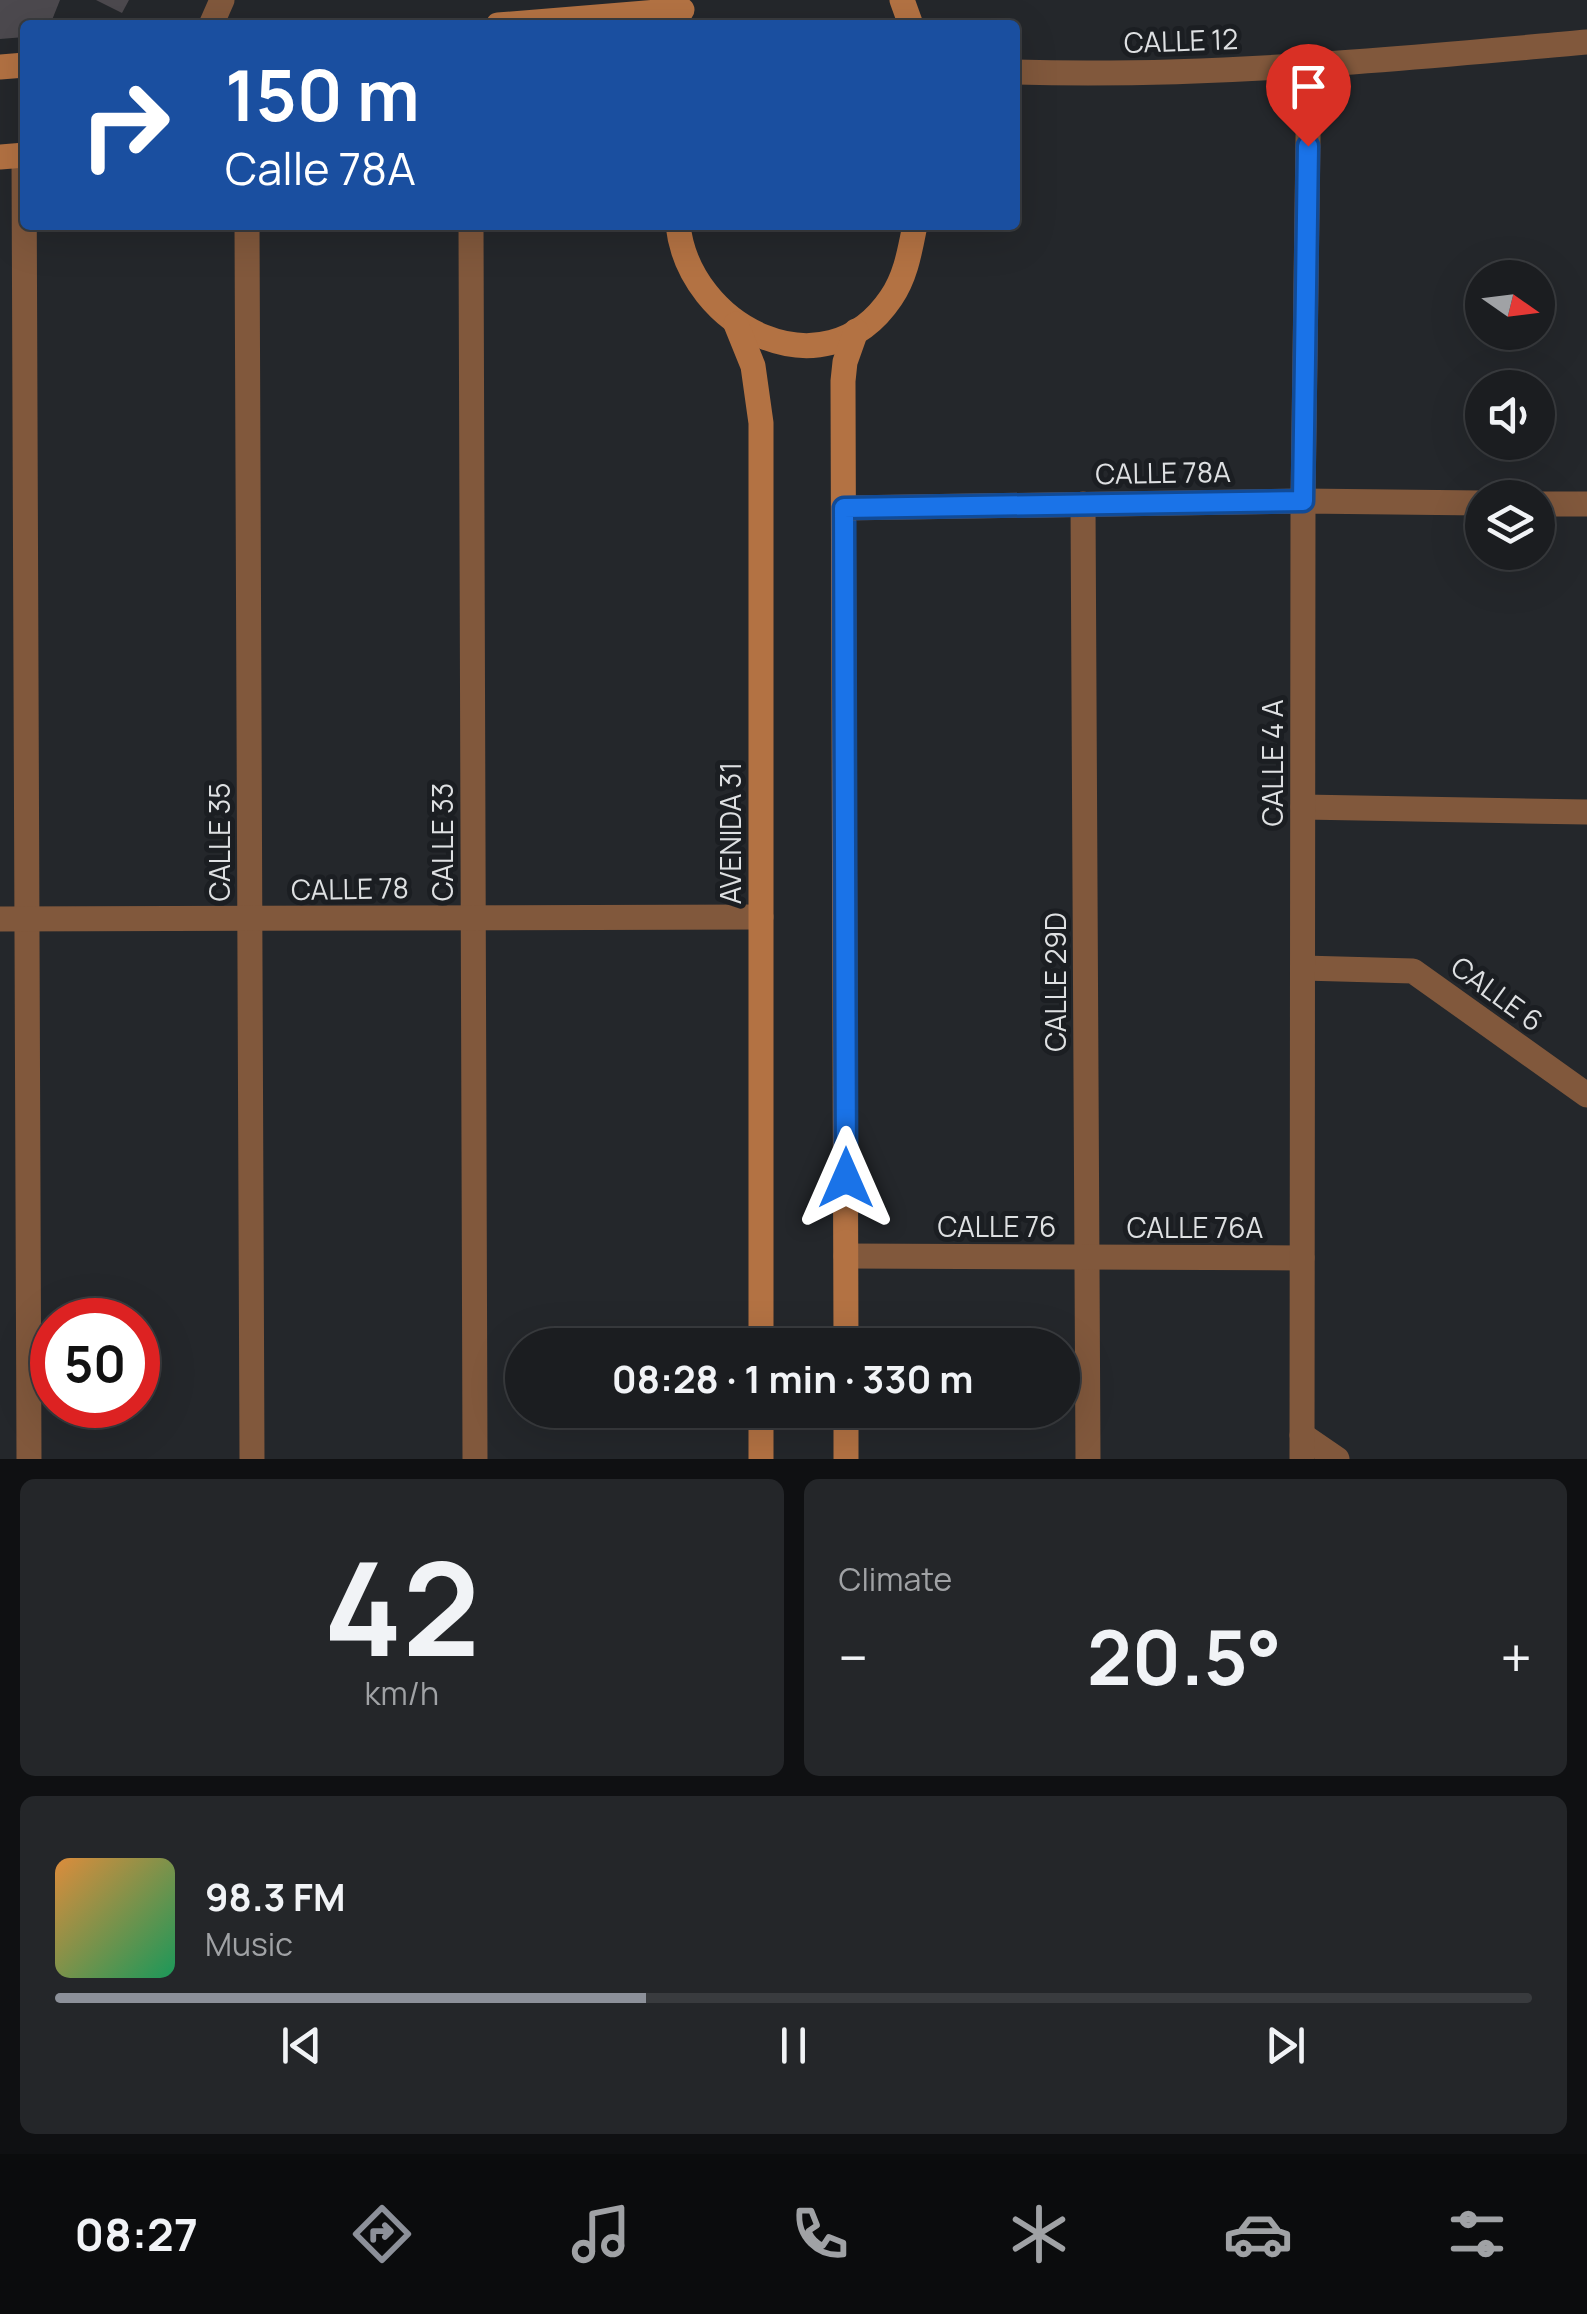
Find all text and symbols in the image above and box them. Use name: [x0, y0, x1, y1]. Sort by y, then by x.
street label: CALLE 12: [1123, 19, 1239, 61]
pin: [1266, 44, 1351, 147]
text: 150 m: [225, 46, 420, 142]
icon: arrive: [1281, 59, 1336, 114]
icon: right: [60, 60, 190, 190]
text: Calle 78A: [225, 137, 416, 199]
north arrow: [1465, 260, 1555, 350]
map controls: [1465, 260, 1555, 570]
button: sound: [1465, 370, 1555, 460]
street label: CALLE 78A: [1095, 452, 1231, 492]
button: layers: [1465, 480, 1555, 570]
street label: CALLE 4 A: [1253, 699, 1291, 827]
street label: AVENIDA 31: [711, 762, 749, 904]
street label: CALLE 35: [200, 782, 238, 902]
street label: CALLE 33: [423, 783, 461, 901]
street label: CALLE 78: [291, 868, 409, 908]
street label: CALLE 29D: [1036, 912, 1074, 1052]
street label: CALLE 6: [1444, 947, 1551, 1039]
position arrow: [794, 1126, 898, 1230]
street label: CALLE 76: [938, 1207, 1056, 1245]
street label: CALLE 76A: [1127, 1208, 1264, 1246]
speed limit sign: 50: [30, 1298, 160, 1428]
text: 08:28 · 1 min · 330 m: [612, 1352, 973, 1404]
text: 42: [323, 1517, 480, 1695]
text: Climate: [839, 1557, 952, 1601]
text: 20.5°: [1087, 1605, 1281, 1708]
text: −: [839, 1619, 868, 1695]
text: +: [1500, 1619, 1532, 1695]
text: km/h: [365, 1671, 439, 1715]
text: 98.3 FM: [205, 1870, 346, 1922]
text: Music: [205, 1922, 293, 1966]
icon: previous: [274, 2018, 329, 2073]
icon: pause: [766, 2018, 821, 2073]
icon: next: [1258, 2018, 1313, 2073]
icon: directions: [347, 2199, 417, 2269]
icon: music: [566, 2199, 636, 2269]
icon: phone: [785, 2199, 855, 2269]
icon: climate: [1004, 2199, 1074, 2269]
icon: car: [1223, 2199, 1293, 2269]
icon: filters: [1442, 2199, 1512, 2269]
text: 08:27: [75, 2203, 198, 2265]

